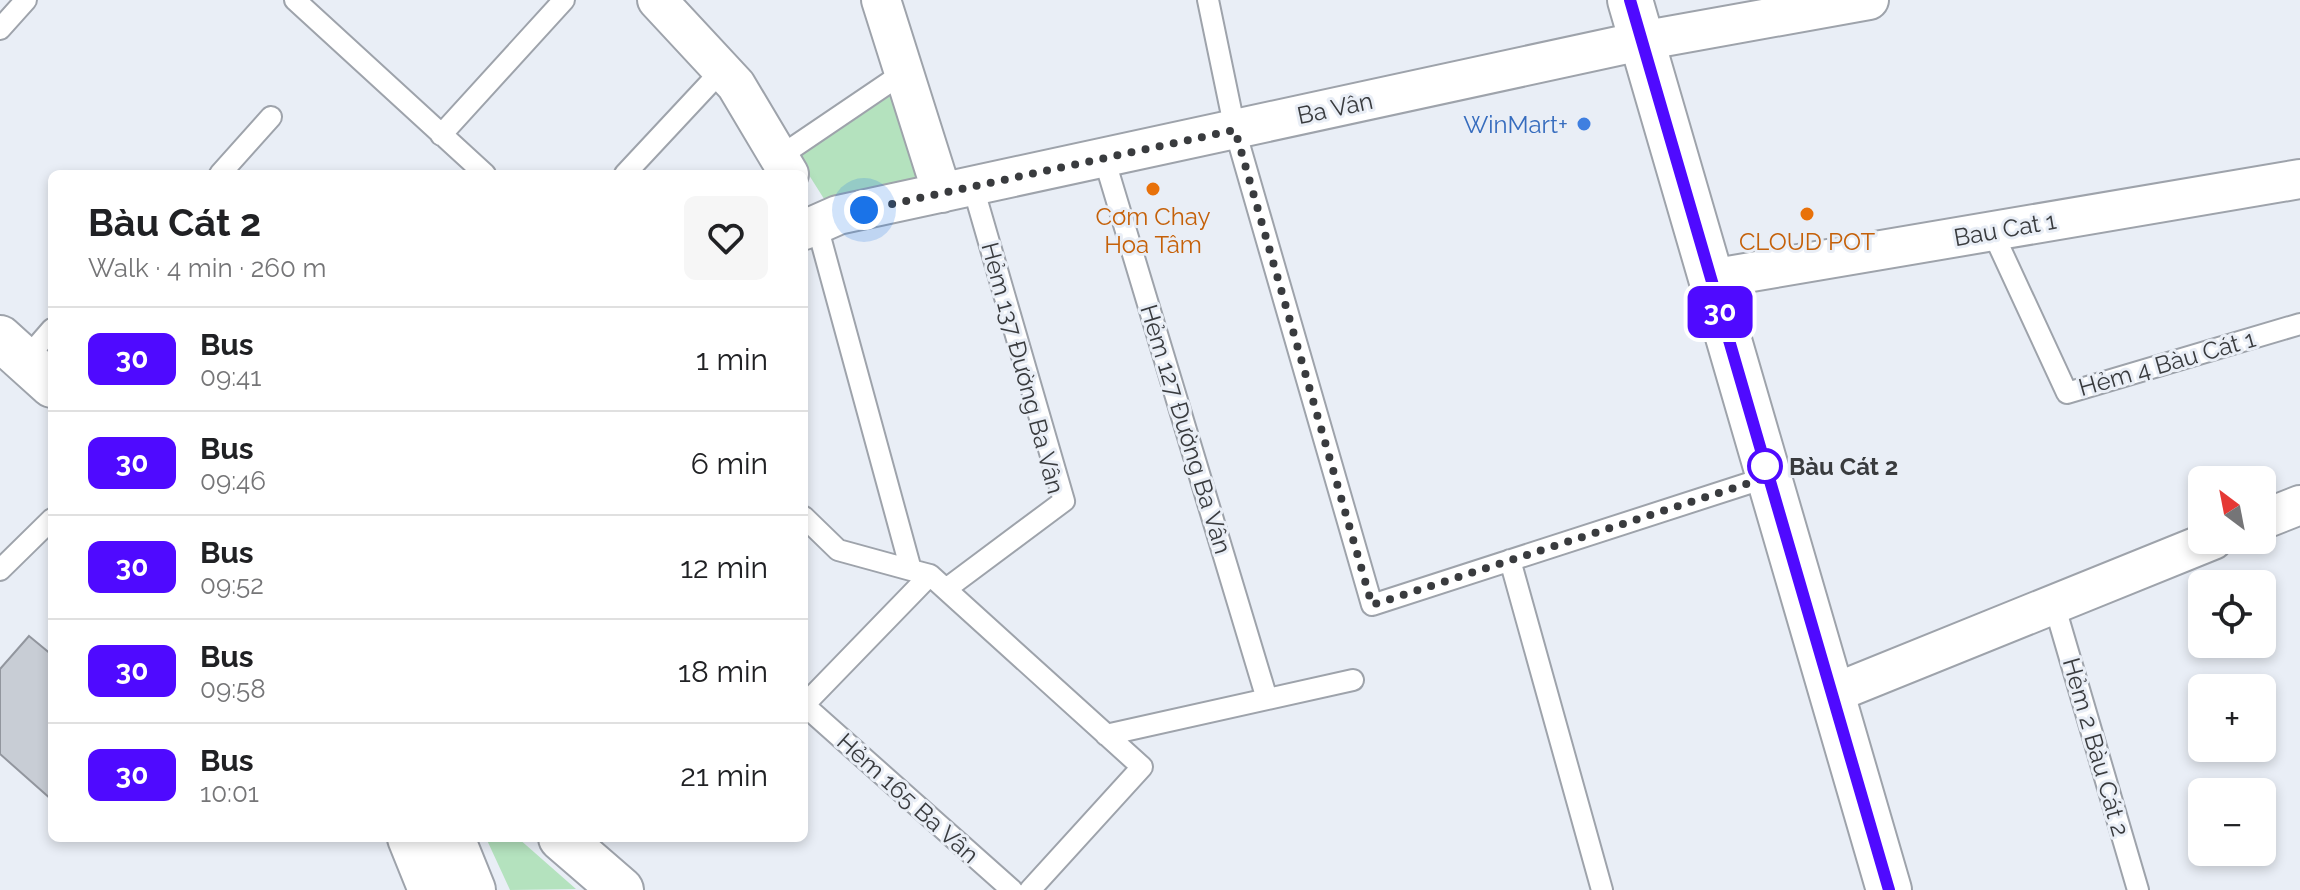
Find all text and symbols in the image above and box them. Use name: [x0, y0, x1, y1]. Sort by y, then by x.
street label: Ba Vân: [1295, 86, 1375, 130]
place label: WinMart+: [1463, 110, 1568, 139]
marker: WinMart+: [1575, 115, 1593, 133]
marker: Cơm Chay Hoa Tâm: [1144, 180, 1162, 198]
your location: [844, 190, 884, 230]
button: heart: [684, 196, 768, 280]
text: Bàu Cát 2: [88, 200, 261, 245]
place label: Cơm Chay Hoa Tâm: [1095, 202, 1211, 259]
marker: CLOUD POT: [1798, 205, 1816, 223]
street label: Bau Cat 1: [1952, 206, 2058, 252]
place label: CLOUD POT: [1739, 227, 1875, 256]
street label: Hẻm 137 Đường Ba Vân: [975, 239, 1071, 497]
text: Walk · 4 min · 260 m: [88, 253, 326, 283]
line badge: 30: [1684, 286, 1756, 338]
text: 30: [1704, 295, 1736, 328]
street label: Hẻm 127 Đường Ba Vân: [1134, 301, 1238, 557]
street label: Hẻm 4 Bàu Cát 1: [2075, 324, 2259, 402]
text: Bus: [200, 327, 254, 362]
text: 30: [116, 342, 148, 375]
text: 1 min: [696, 342, 768, 377]
text: 09:41: [200, 362, 261, 392]
text: Bus: [200, 431, 254, 466]
text: 30: [116, 446, 148, 479]
text: 6 min: [691, 446, 768, 481]
marker: Bàu Cát 2: [1748, 449, 1782, 483]
place label: Bàu Cát 2: [1789, 452, 1898, 481]
text: 09:46: [200, 466, 266, 496]
north arrow: [2188, 466, 2276, 554]
map controls: [2188, 466, 2276, 866]
text: Bus: [200, 535, 254, 570]
text: 30: [116, 550, 148, 583]
text: 12 min: [680, 550, 768, 585]
text: 09:52: [200, 570, 264, 600]
button: locate: [2188, 570, 2276, 658]
text: Bus: [200, 639, 254, 674]
text: 30: [116, 654, 148, 687]
text: 18 min: [678, 654, 768, 689]
street label: Hẻm 2 Bàu Cát 2: [2057, 654, 2135, 840]
text: 09:58: [200, 674, 266, 704]
button: +: [2188, 674, 2276, 762]
street label: Hẻm 165 Ba Vân: [831, 727, 985, 869]
text: Bus: [200, 743, 254, 778]
text: 30: [116, 758, 148, 791]
text: 21 min: [680, 758, 768, 793]
text: 10:01: [200, 778, 259, 808]
button: −: [2188, 778, 2276, 866]

